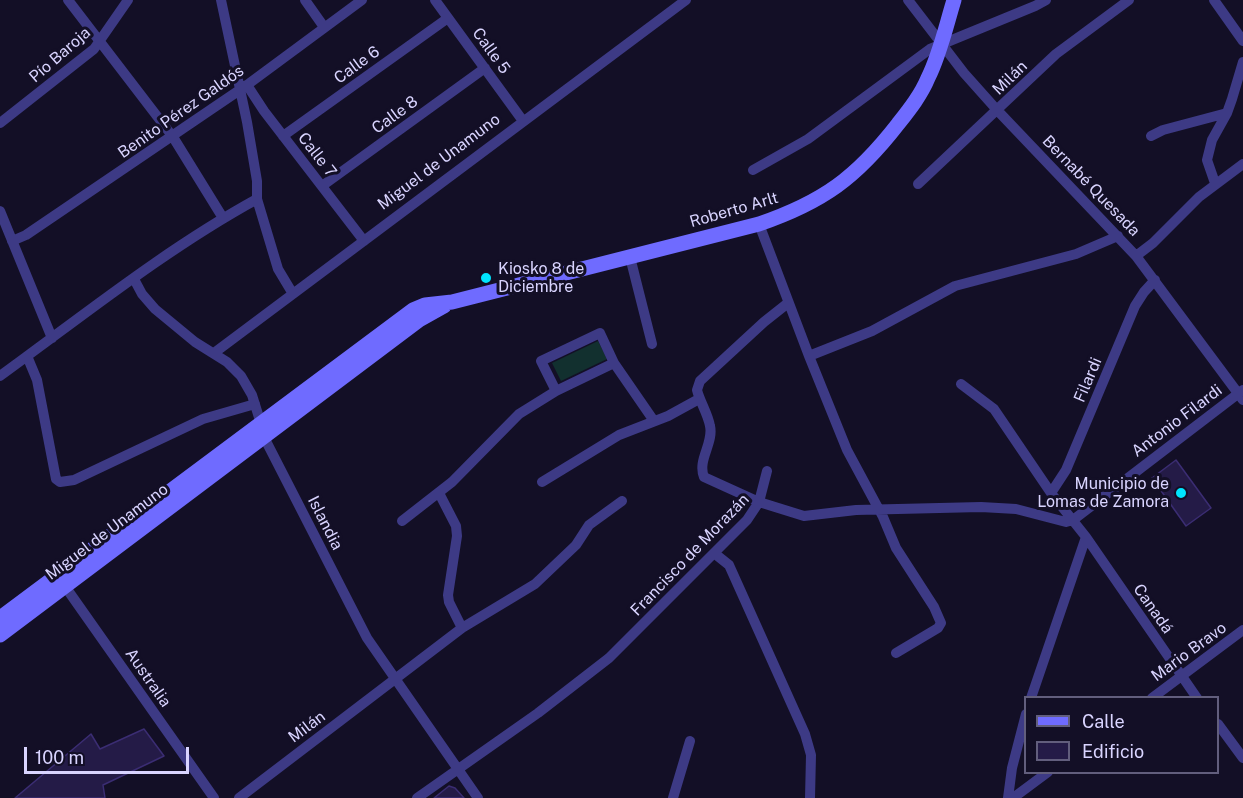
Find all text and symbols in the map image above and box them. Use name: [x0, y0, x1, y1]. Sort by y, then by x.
street label: Pío Baroja: [25, 23, 95, 87]
street label: Calle 5: [468, 24, 514, 78]
street label: Calle 6: [330, 42, 384, 88]
street label: Milán: [989, 57, 1031, 99]
street label: Benito Pérez Galdós: [114, 61, 248, 163]
street label: Calle 8: [368, 92, 422, 138]
street label: Miguel de Unamuno: [374, 110, 504, 214]
street label: Calle 7: [294, 129, 340, 181]
street label: Bernabé Quesada: [1038, 132, 1144, 240]
street label: Roberto Arlt: [687, 188, 781, 232]
place label: Kiosko 8 de Diciembre: [498, 259, 584, 297]
marker: Kiosko 8 de Diciembre: [479, 271, 493, 285]
street label: Filardi: [1070, 355, 1106, 405]
street label: Antonio Filardi: [1128, 381, 1226, 461]
place label: Municipio de Lomas de Zamora: [1037, 474, 1169, 512]
street label: Miguel de Unamuno: [42, 480, 172, 584]
marker: Municipio de Lomas de Zamora: [1174, 486, 1188, 500]
street label: Francisco de Morazán: [627, 490, 753, 620]
street label: Islandia: [303, 493, 347, 553]
street label: Canadá: [1129, 580, 1177, 638]
street label: Mario Bravo: [1148, 618, 1230, 686]
street label: Australia: [121, 645, 175, 711]
legend: [1024, 696, 1219, 774]
street label: Milán: [285, 707, 329, 747]
text: Calle: [1082, 711, 1125, 732]
scale bar: [27, 735, 192, 773]
text: Edificio: [1082, 741, 1144, 762]
text: 100 m: [35, 747, 84, 768]

